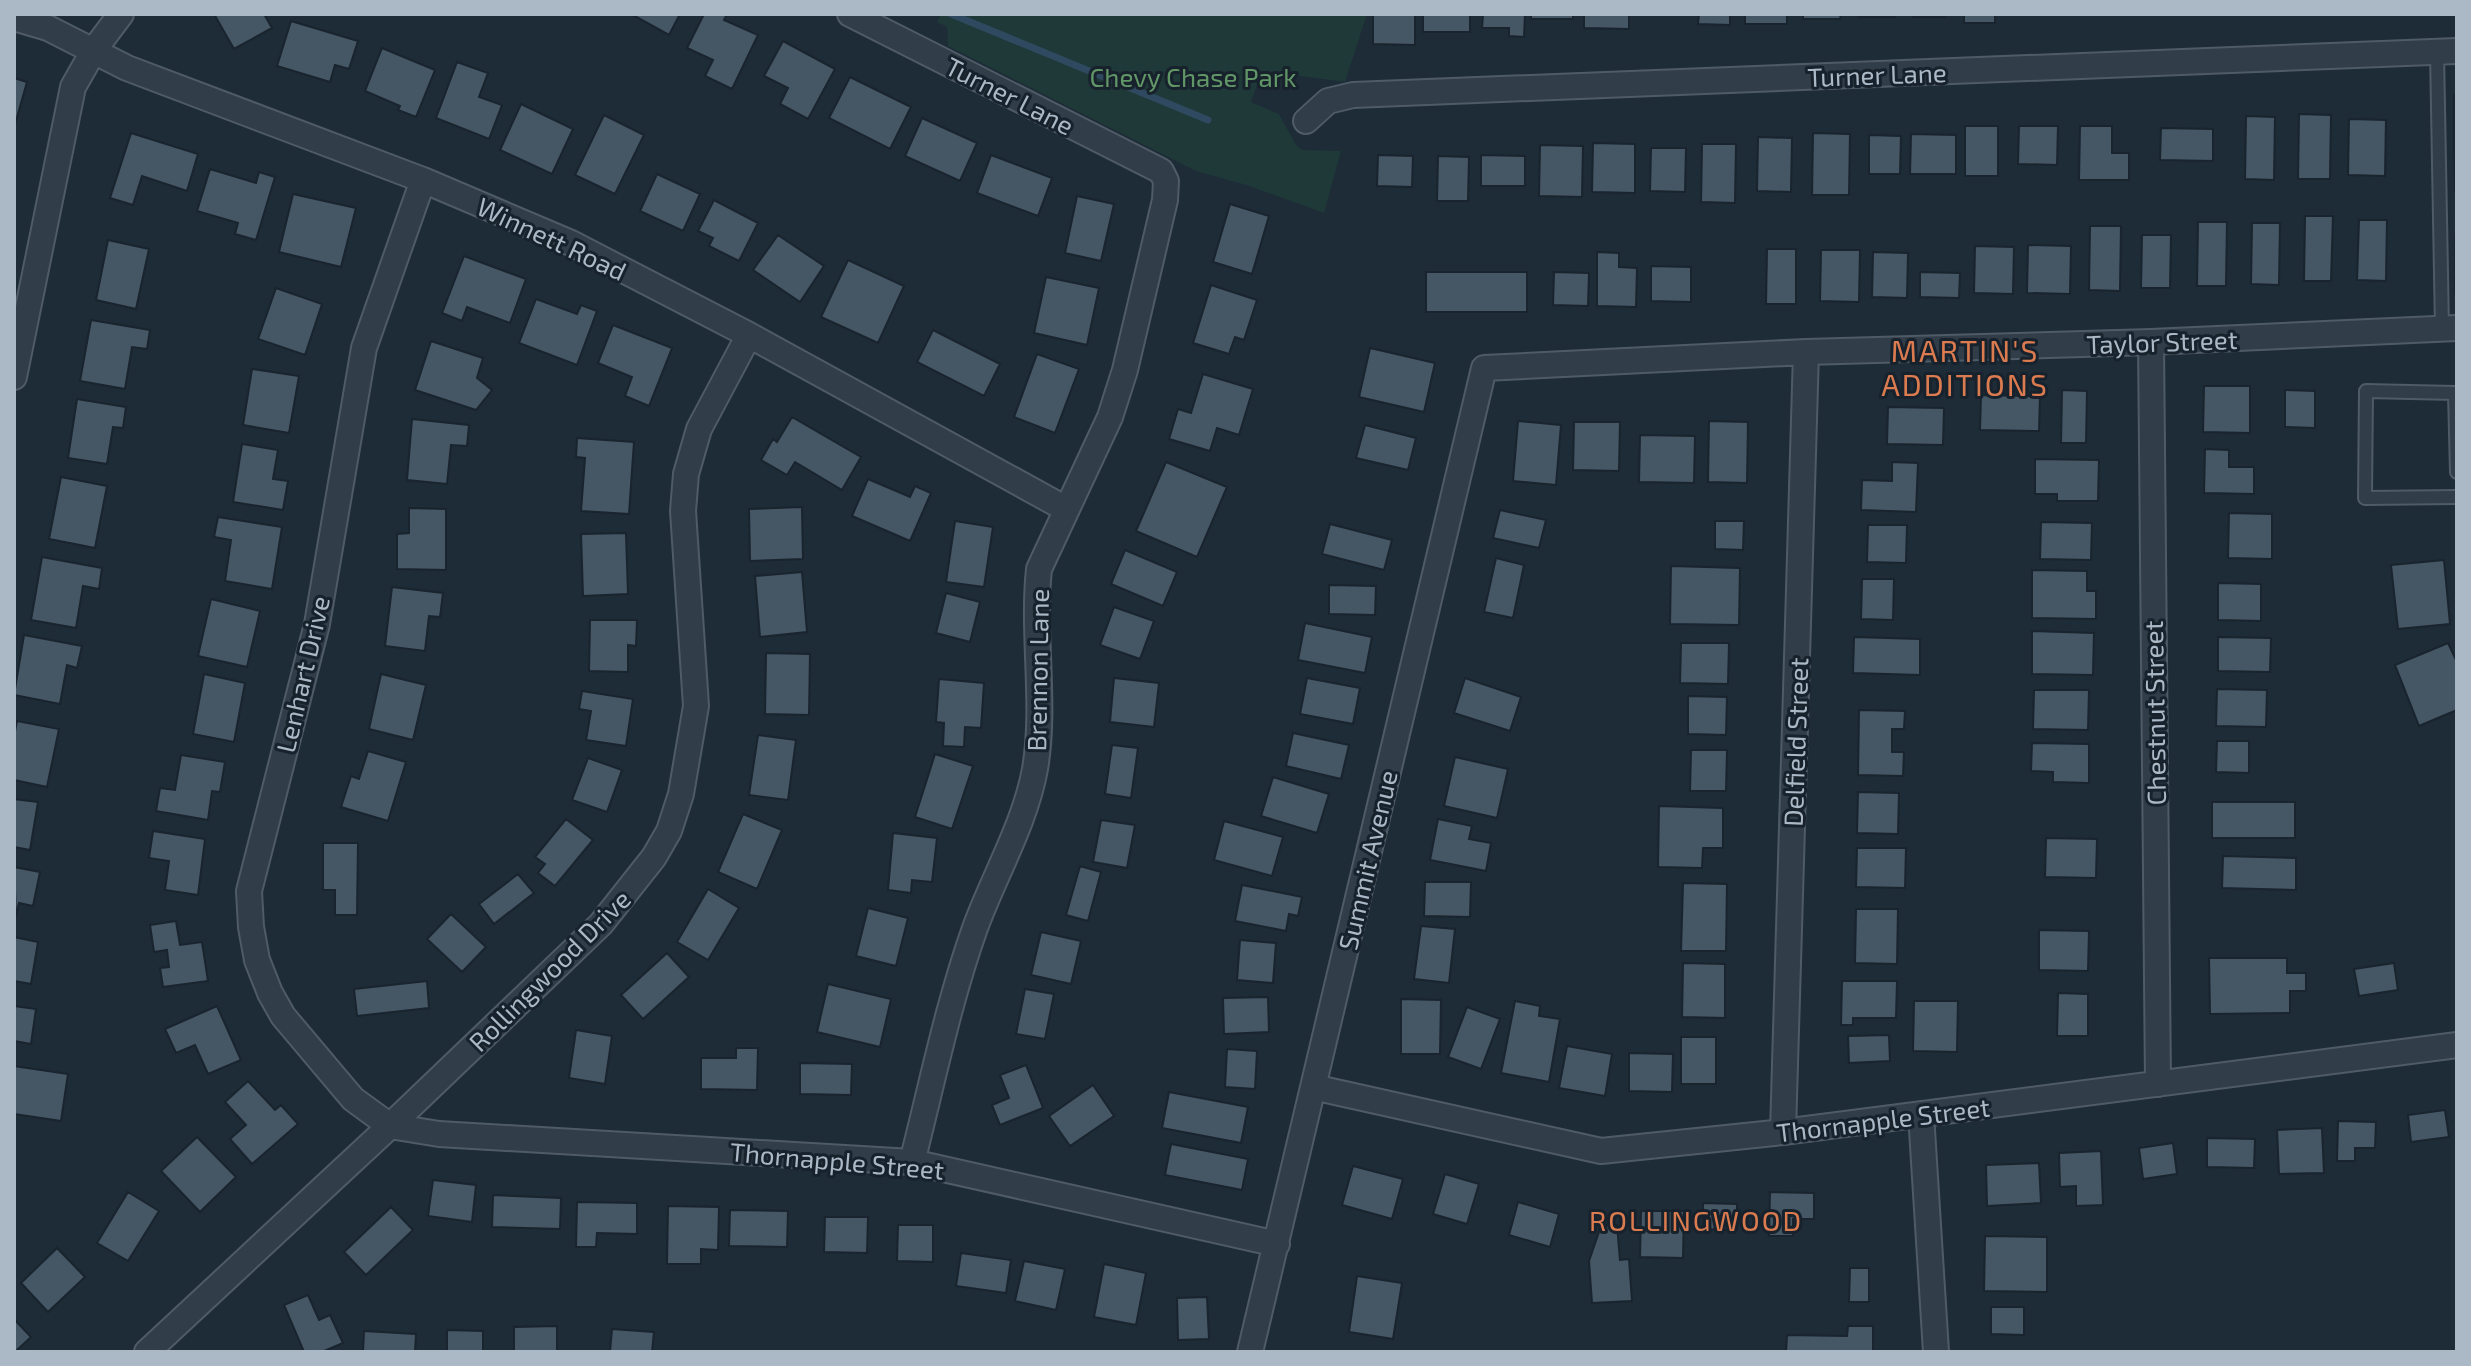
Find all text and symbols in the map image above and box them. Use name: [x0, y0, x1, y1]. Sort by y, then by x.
street label: Turner Lane: [941, 50, 1079, 140]
street label: Turner Lane: [1807, 56, 1947, 92]
park label: Chevy Chase Park: [1090, 61, 1296, 92]
street label: Winnett Road: [473, 190, 631, 286]
street label: Taylor Street: [2086, 323, 2238, 359]
district label: MARTIN'S ADDITIONS: [1881, 332, 2049, 402]
street label: Brennon Lane: [1020, 588, 1054, 752]
street label: Lenhart Drive: [269, 593, 335, 755]
street label: Chestnut Street: [2137, 620, 2171, 806]
street label: Delfield Street: [1777, 657, 1813, 827]
street label: Summit Avenue: [1331, 767, 1403, 953]
street label: Rollingwood Drive: [462, 883, 636, 1057]
street label: Thornapple Street: [1775, 1091, 1992, 1147]
street label: Thornapple Street: [729, 1135, 945, 1185]
district label: ROLLINGWOOD: [1589, 1203, 1803, 1237]

